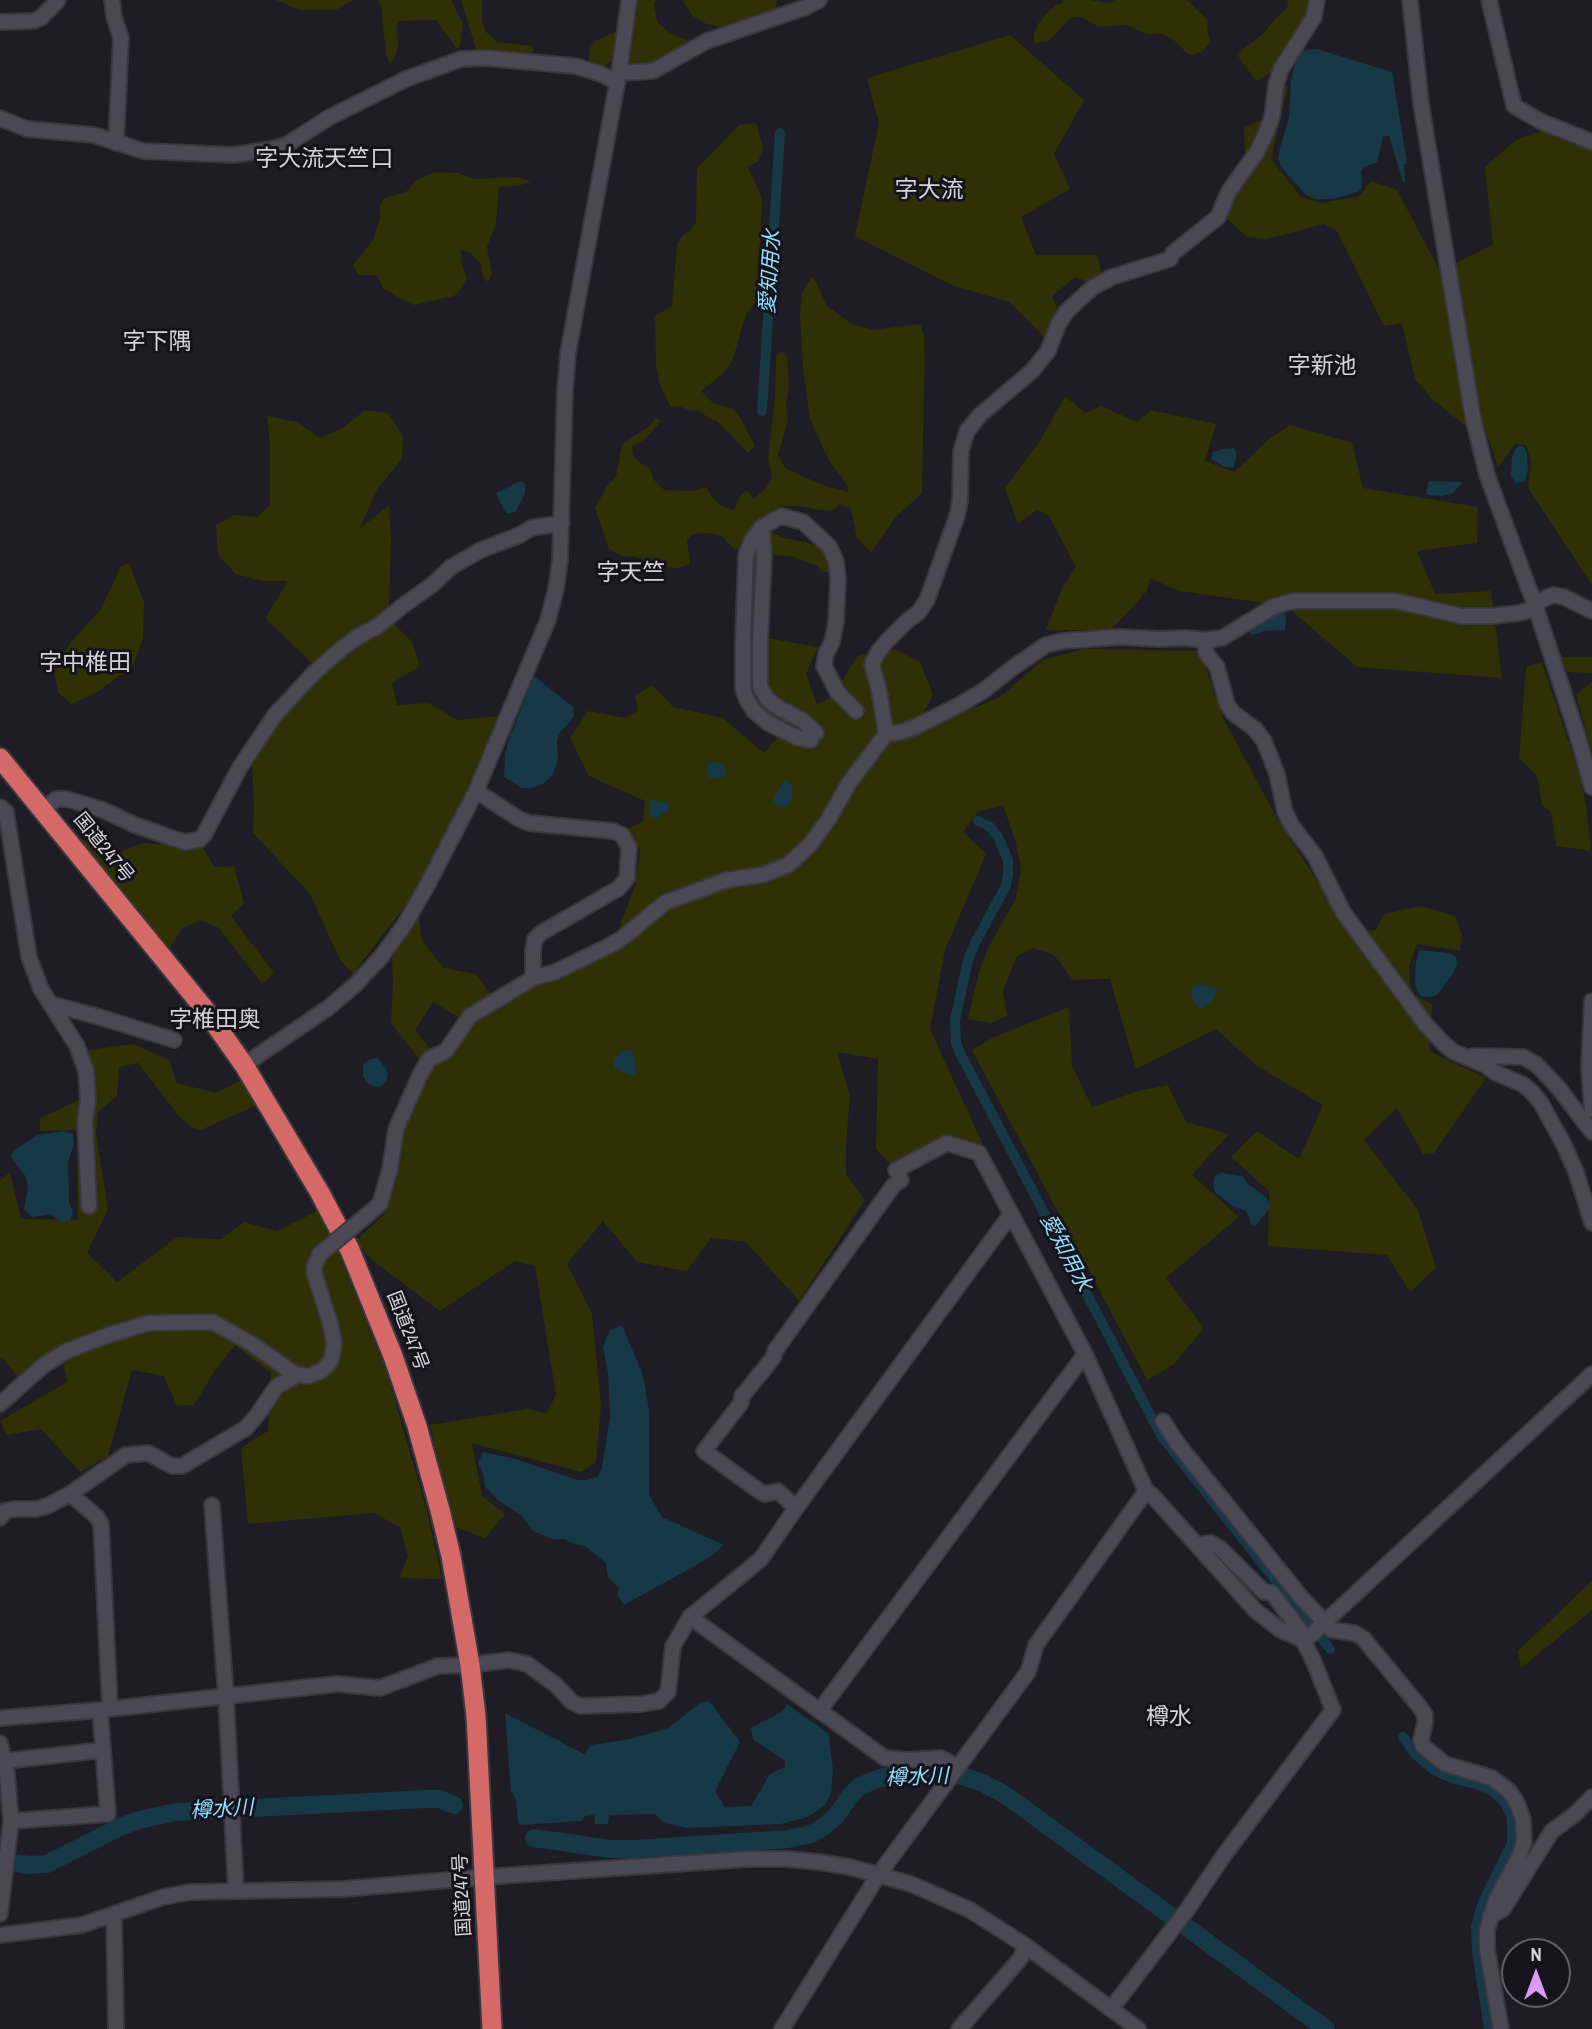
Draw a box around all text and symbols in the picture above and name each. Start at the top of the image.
district label: 字大流天竺口 [255,146,393,174]
district label: 字大流 [895,177,963,205]
water label: 愛知用水 [756,229,786,315]
district label: 字下隅 [123,329,191,357]
district label: 字新池 [1288,353,1356,381]
district label: 字天竺 [597,560,665,588]
district label: 字中椎田 [39,650,131,678]
street label: 国道247号 [68,809,138,887]
district label: 字椎田奥 [169,1007,261,1035]
water label: 愛知用水 [1034,1210,1096,1296]
street label: 国道247号 [381,1288,433,1374]
district label: 樽水 [1146,1704,1192,1732]
water label: 樽水川 [885,1764,949,1792]
water label: 樽水川 [190,1796,254,1824]
street label: 国道247号 [449,1853,477,1937]
north arrow [1501,1938,1571,2008]
text: N [1530,1941,1542,1967]

